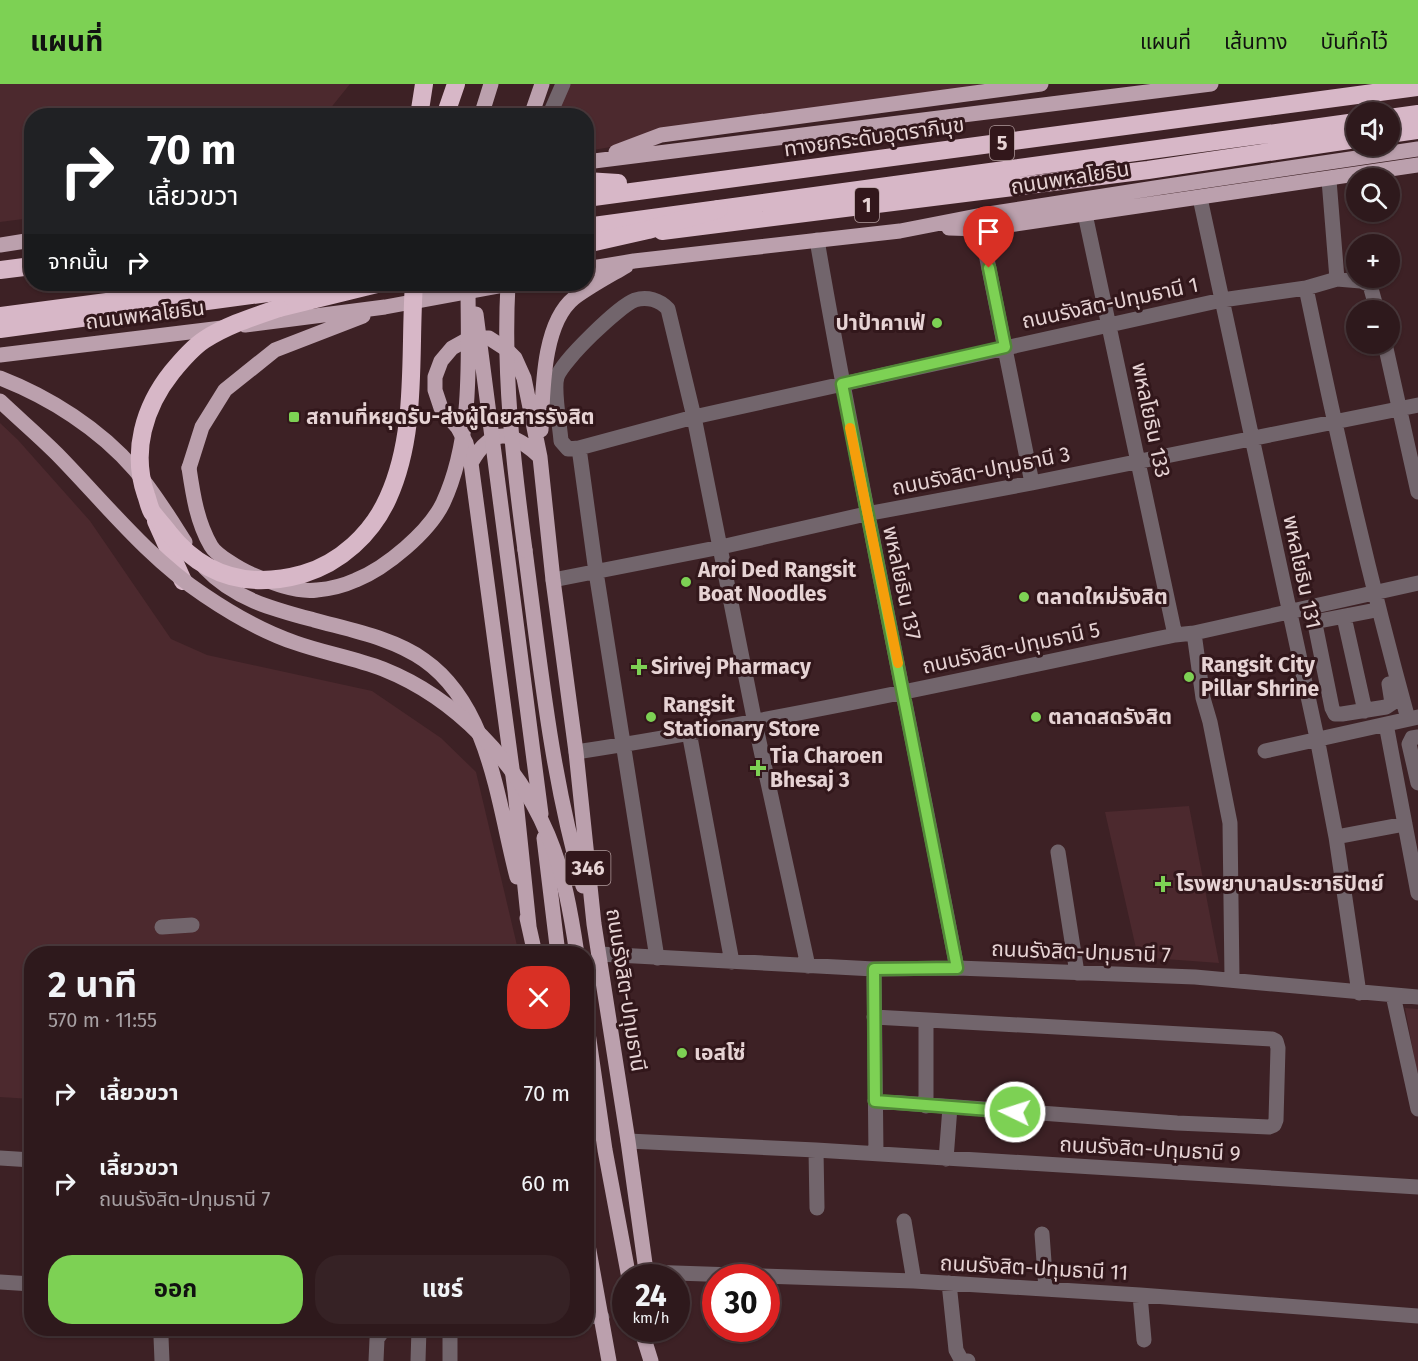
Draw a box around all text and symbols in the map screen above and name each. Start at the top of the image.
text: แผนที่ [30,25,103,58]
text: แผนที่ [1140,29,1191,55]
text: เส้นทาง [1224,29,1288,55]
text: บันทึกไว้ [1321,29,1388,55]
map controls [1346,102,1400,354]
button: sound [1346,102,1400,156]
street label: ทางยกระดับอุตราภิมุข [782,111,966,163]
text: 70 m [147,125,236,175]
road number: 5 [990,126,1014,160]
icon: right [48,132,126,210]
street label: ถนนพหลโยธิน [1009,156,1131,200]
button: search [1346,168,1400,222]
text: เลี้ยวขวา [147,180,238,212]
road number: 1 [855,188,879,222]
pin [963,206,1014,268]
icon: arrive [972,215,1005,248]
button: + [1346,234,1400,288]
icon: right [121,246,154,279]
text: จากนั้น [48,248,109,275]
street label: ถนนรังสิต-ปทุมธานี 1 [1019,272,1201,334]
street label: ถนนพหลโยธิน [84,295,206,335]
button: − [1346,300,1400,354]
place label: ปาป้าคาเฟ่ [835,310,925,336]
marker: ปาป้าคาเฟ่ [930,316,944,330]
street label: พหลโยธิน 133 [1126,360,1176,480]
place label: สถานที่หยุดรับ-ส่งผู้โดยสารรังสิต [306,402,595,430]
marker: สถานที่หยุดรับ-ส่งผู้โดยสารรังสิต [287,410,301,424]
street label: ถนนรังสิต-ปทุมธานี 3 [890,441,1072,501]
street label: พหลโยธิน 131 [1277,513,1327,631]
street label: พหลโยธิน 137 [877,524,927,642]
place label: Aroi Ded Rangsit Boat Noodles [697,557,857,607]
marker: Aroi Ded Rangsit Boat Noodles [679,575,693,589]
place label: ตลาดใหม่รังสิต [1036,584,1168,610]
marker: ตลาดใหม่รังสิต [1017,590,1031,604]
street label: ถนนรังสิต-ปทุมธานี 5 [920,616,1102,680]
place label: Rangsit City Pillar Shrine [1201,652,1319,702]
place label: Sirivej Pharmacy [651,654,811,680]
marker: Sirivej Pharmacy [632,660,646,674]
marker: Rangsit City Pillar Shrine [1182,670,1196,684]
place label: Rangsit Stationary Store [663,692,820,742]
place label: ตลาดสดรังสิต [1048,704,1172,730]
marker: Rangsit Stationary Store [644,710,658,724]
marker: ตลาดสดรังสิต [1029,710,1043,724]
place label: Tia Charoen Bhesaj 3 [770,743,883,793]
marker: Tia Charoen Bhesaj 3 [751,761,765,775]
road number: 346 [566,851,610,885]
place label: โรงพยาบาลประชาธิปัตย์ [1176,871,1384,897]
marker: โรงพยาบาลประชาธิปัตย์ [1154,875,1172,893]
street label: ถนนรังสิต-ปทุมธานี [600,906,652,1074]
street label: ถนนรังสิต-ปทุมธานี 7 [991,936,1171,968]
text: 2 นาที [48,963,137,1007]
button: close [507,966,570,1029]
text: 570 m · 11:55 [48,1008,157,1032]
place label: เอสโซ่ [694,1040,746,1066]
marker: เอสโซ่ [675,1046,689,1060]
icon: right [48,1077,81,1110]
text: เลี้ยวขวา [99,1079,179,1106]
text: 70 m [524,1080,570,1107]
position arrow [983,1080,1047,1144]
street label: ถนนรังสิต-ปทุมธานี 9 [1059,1131,1241,1167]
text: เลี้ยวขวา [99,1154,179,1181]
icon: right [48,1167,81,1200]
text: 60 m [521,1170,570,1197]
text: ถนนรังสิต-ปทุมธานี 7 [99,1187,270,1211]
street label: ถนนรังสิต-ปทุมธานี 11 [939,1250,1129,1286]
button: ออก [48,1255,303,1324]
button: แชร์ [315,1255,570,1324]
speed limit sign: 30 [702,1264,780,1342]
text: 24 [635,1278,667,1314]
text: km/h [632,1309,670,1327]

